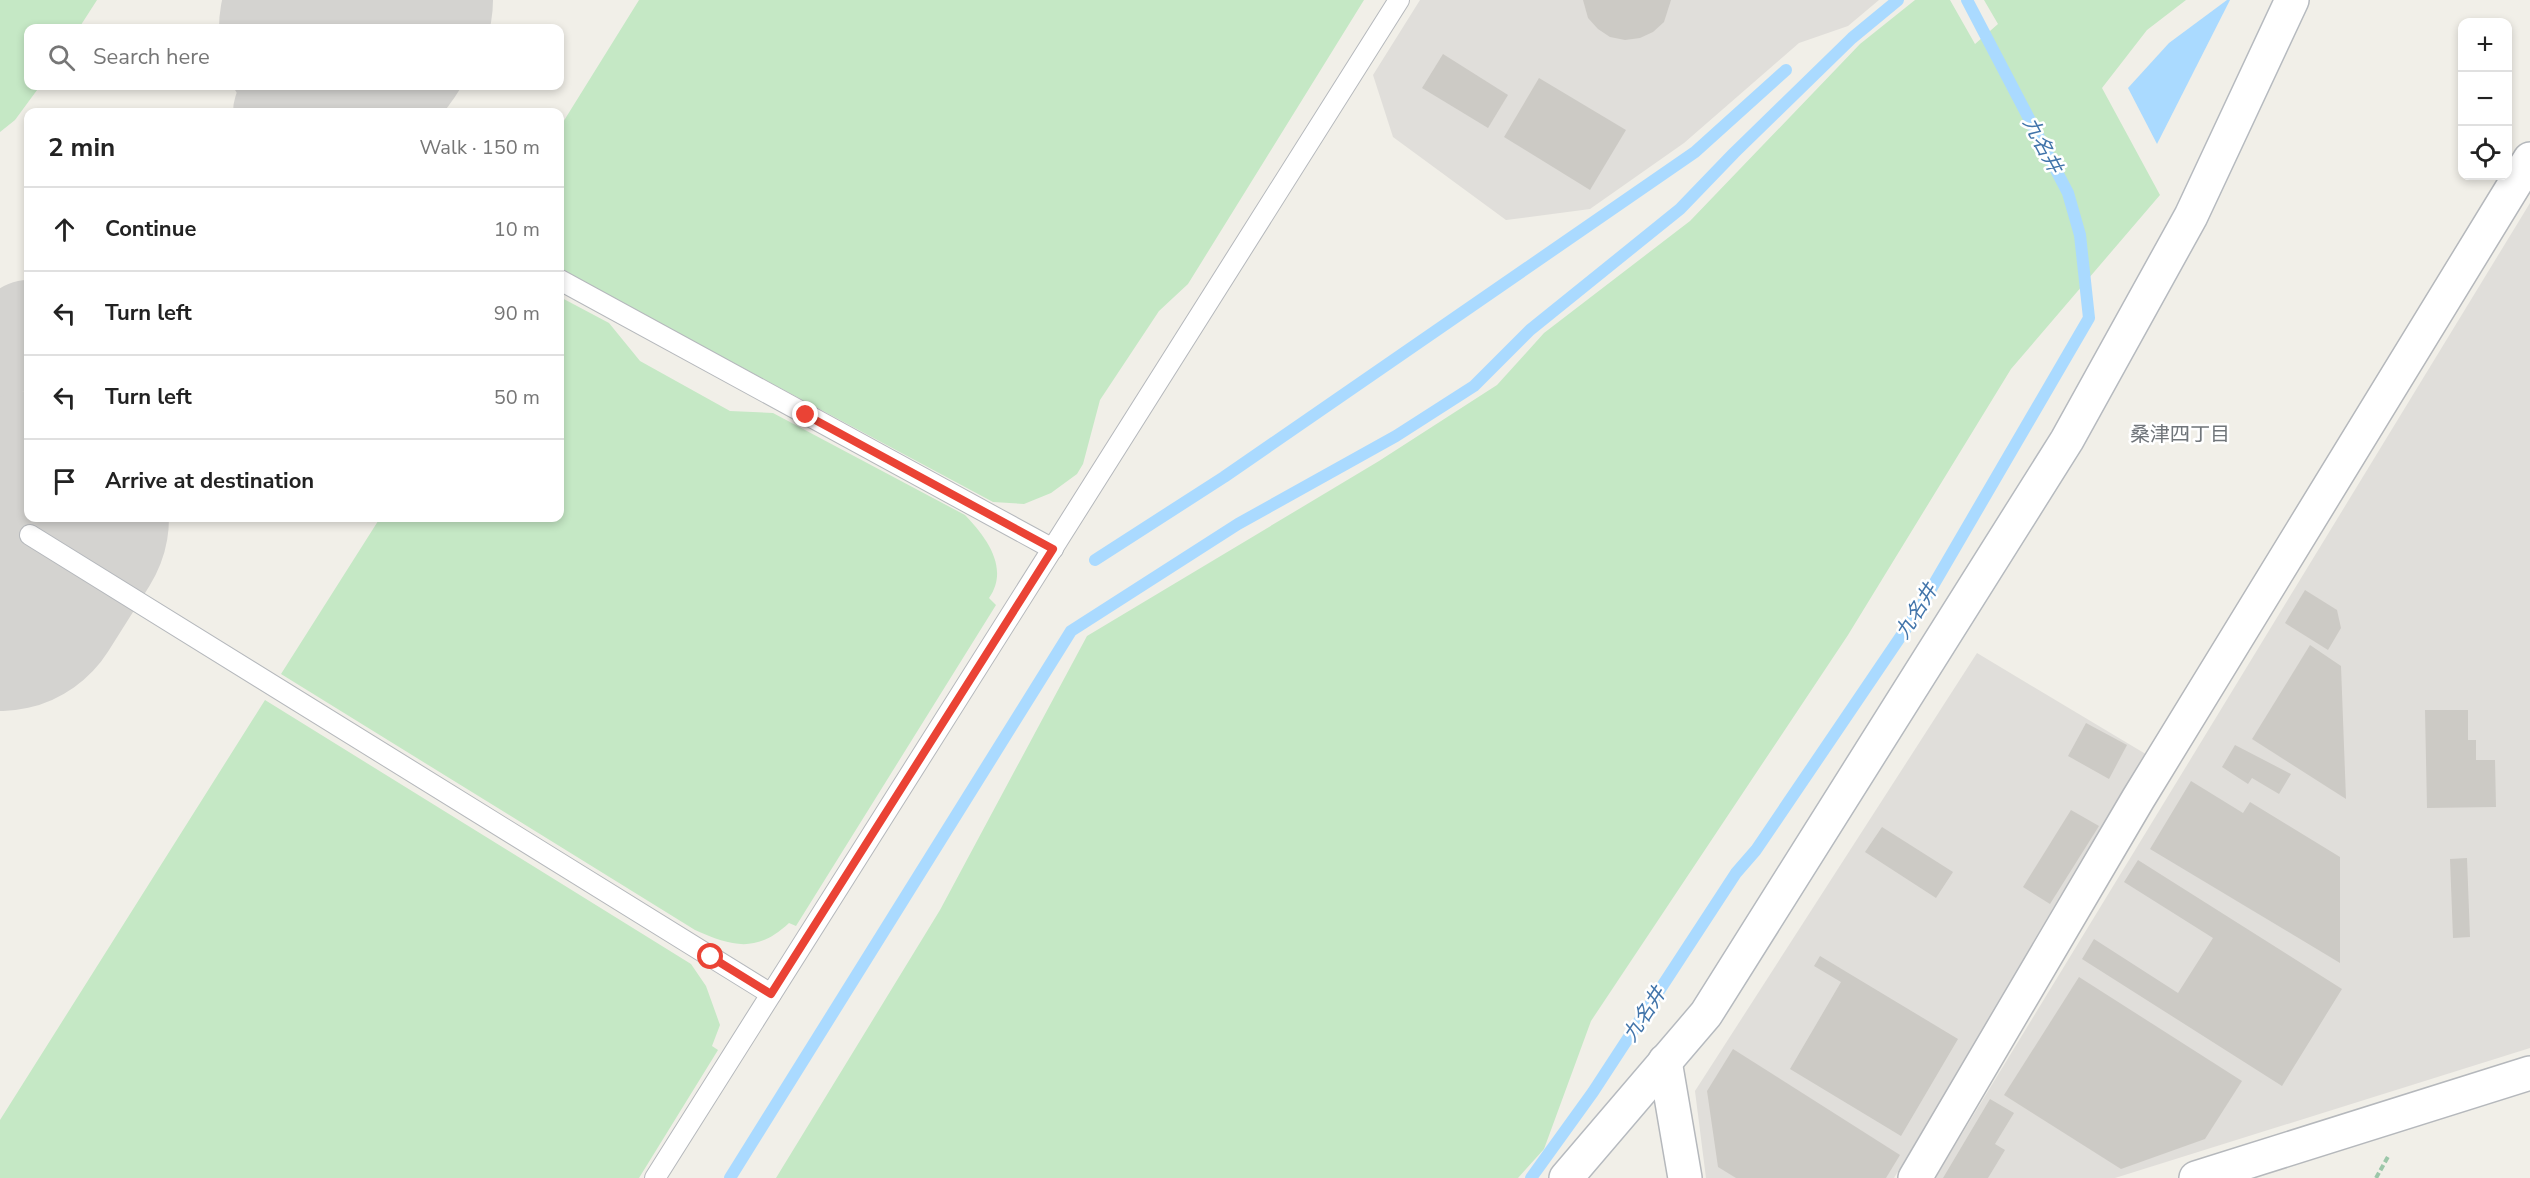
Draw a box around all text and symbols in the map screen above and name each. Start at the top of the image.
map controls [2458,18,2512,180]
button: + [2458,18,2512,72]
search box [24,24,564,90]
icon: search [45,41,78,74]
text: Search here [93,42,210,72]
button: − [2458,72,2512,126]
water label: 九名井 [2017,112,2070,180]
button: locate [2458,126,2512,180]
text: 2 min [48,130,115,165]
text: Walk · 150 m [420,134,540,161]
icon: ahead [48,213,81,246]
text: Continue [105,214,196,244]
text: 10 m [494,216,540,243]
icon: left [48,297,81,330]
text: Turn left [105,298,192,328]
text: 90 m [494,300,540,327]
icon: left [48,381,81,414]
text: Turn left [105,382,192,412]
text: 50 m [494,384,540,411]
route end [792,401,818,427]
district label: 桑津四丁目 [2130,421,2230,448]
icon: arrive [48,465,81,498]
text: Arrive at destination [105,466,314,496]
water label: 九名井 [1889,577,1945,644]
route start [697,943,723,969]
water label: 九名井 [1617,980,1673,1047]

